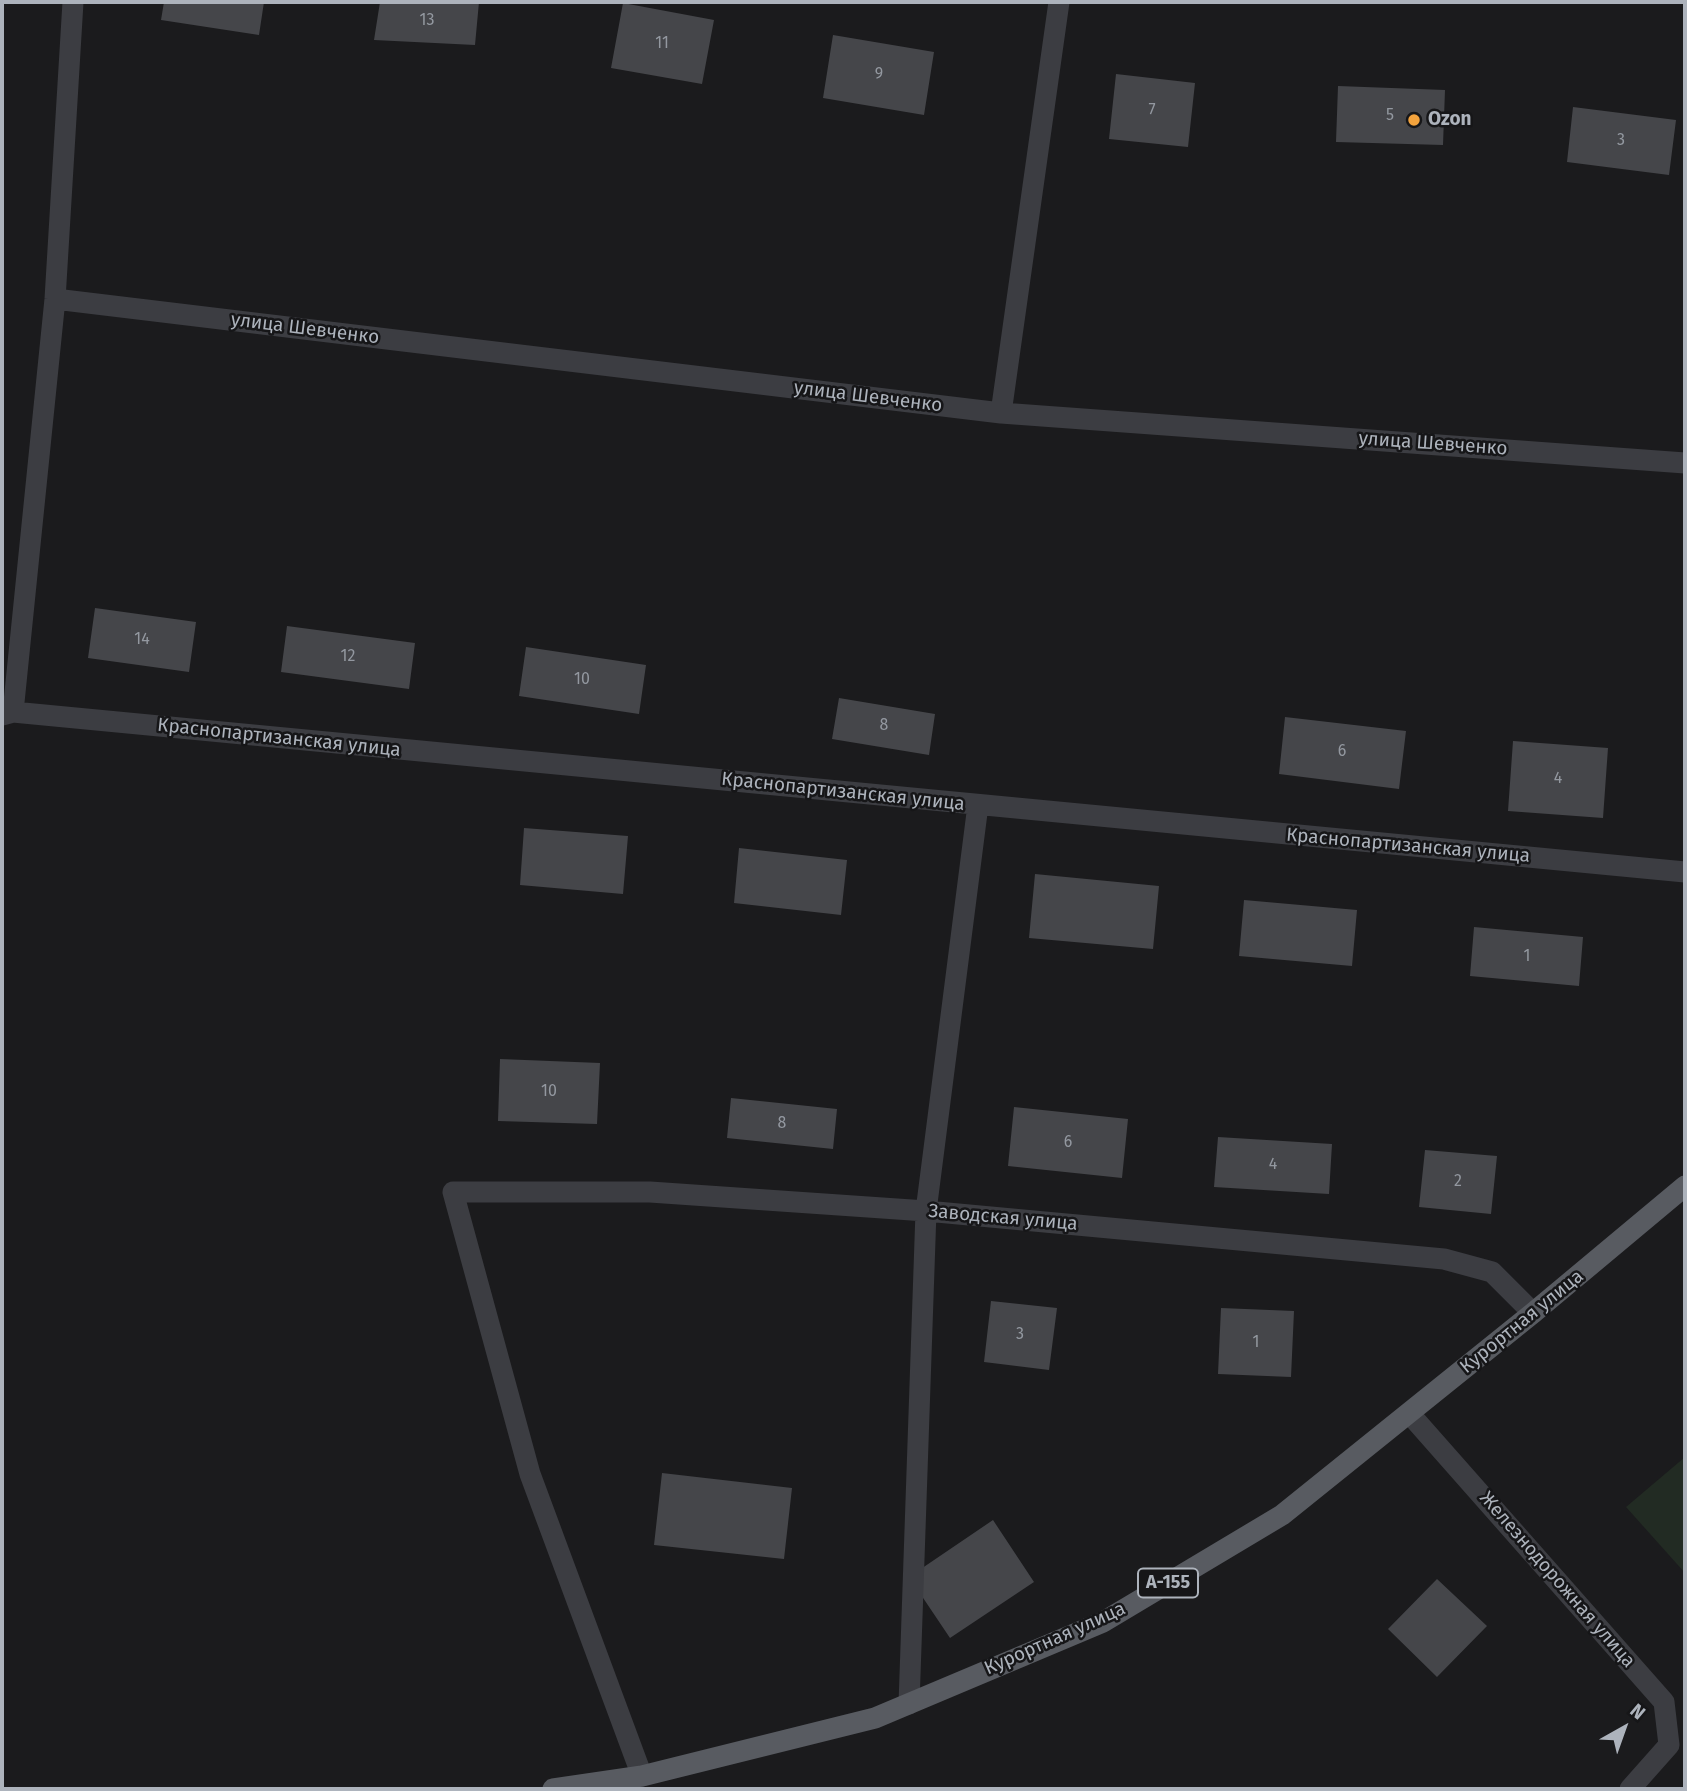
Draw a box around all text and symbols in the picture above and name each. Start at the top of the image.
house number: 13 [420,11,434,31]
house number: 11 [655,34,669,54]
house number: 9 [875,65,883,85]
house number: 7 [1148,101,1156,121]
house number: 5 [1386,106,1394,126]
place label: Ozon [1428,109,1472,131]
marker: Ozon [1406,112,1422,128]
house number: 3 [1617,131,1625,151]
street label: улица Шевченко [230,309,380,349]
street label: улица Шевченко [793,377,943,417]
street label: улица Шевченко [1358,427,1508,461]
house number: 14 [134,630,150,650]
house number: 12 [341,647,355,667]
house number: 10 [574,670,590,690]
street label: Краснопартизанская улица [156,714,402,762]
house number: 8 [880,716,888,736]
house number: 6 [1338,742,1346,762]
street label: Краснопартизанская улица [720,768,966,816]
house number: 4 [1554,769,1562,789]
street label: Краснопартизанская улица [1285,824,1531,868]
house number: 1 [1524,947,1530,967]
house number: 10 [541,1082,557,1102]
house number: 8 [778,1114,786,1134]
house number: 6 [1064,1133,1072,1153]
house number: 4 [1269,1155,1277,1175]
house number: 2 [1454,1172,1462,1192]
street label: Заводская улица [927,1200,1079,1236]
street label: Курортная улица [1456,1265,1588,1379]
house number: 3 [1016,1325,1024,1345]
house number: 1 [1253,1333,1259,1353]
street label: Железнодорожная улица [1474,1487,1640,1673]
road number: А-155 [1138,1568,1198,1598]
street label: Курортная улица [981,1598,1129,1680]
north arrow [1589,1693,1659,1763]
text: N [1626,1699,1650,1724]

